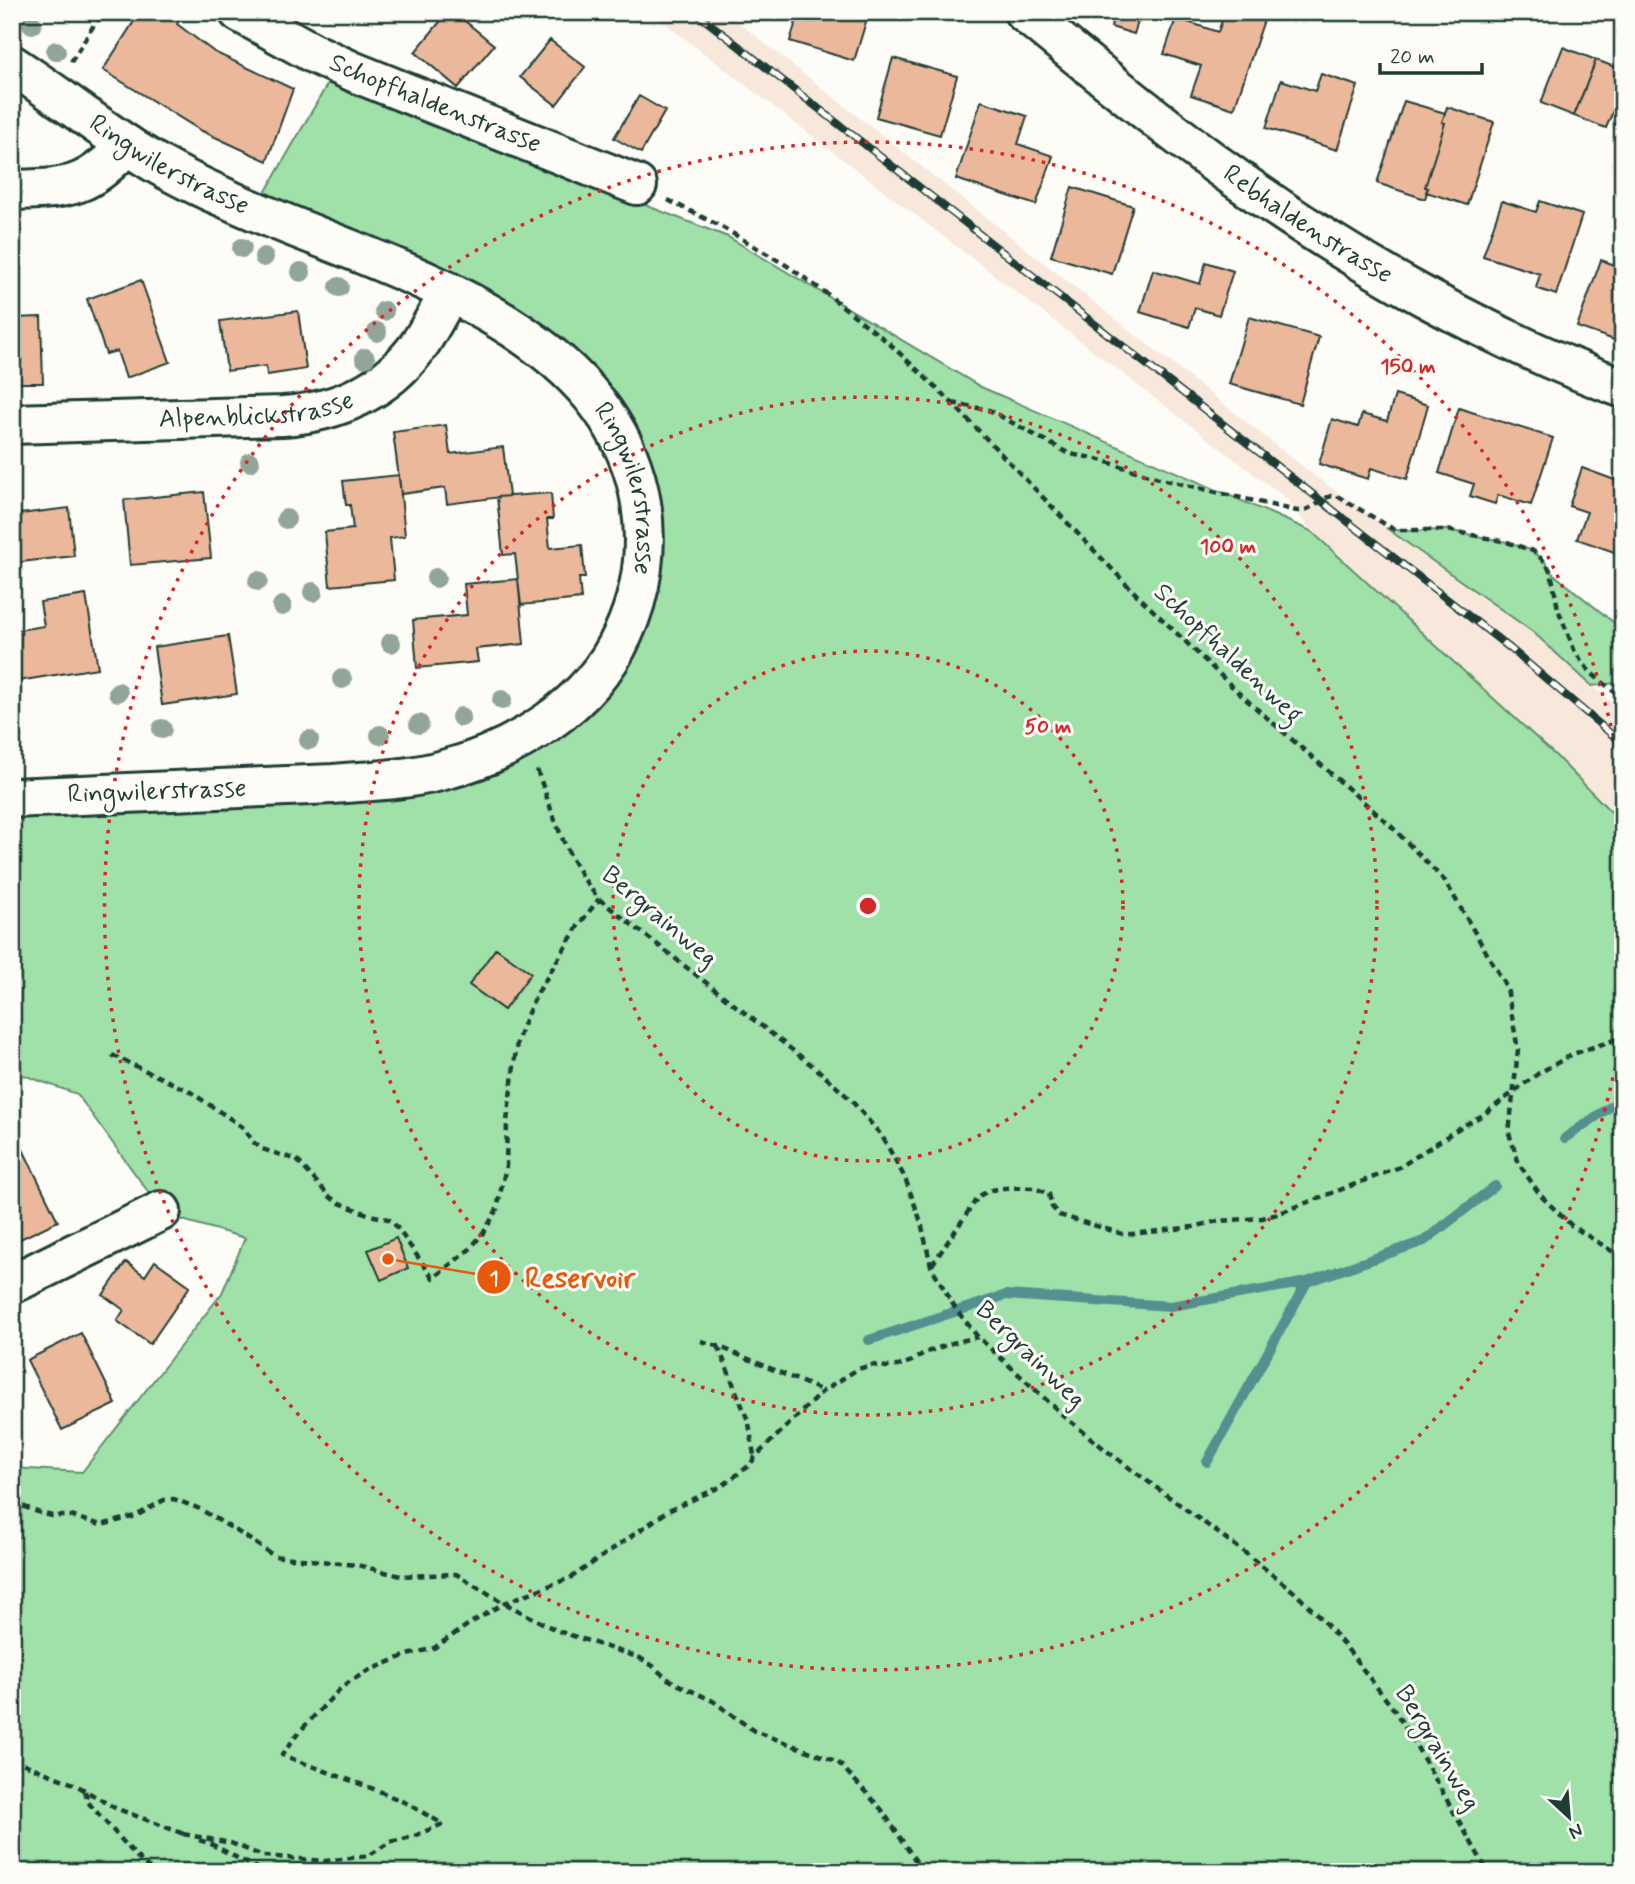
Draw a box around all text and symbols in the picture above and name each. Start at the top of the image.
scale bar [1380,32,1481,76]
text: 20 m [1390,43,1435,71]
street label: Schopfhaldenstrasse [324,46,546,162]
street label: Ringwilerstrasse [82,107,254,224]
street label: Rebhaldenstrasse [1216,157,1399,292]
text: 150 m [1380,353,1436,381]
street label: Alpenblickstrasse [158,384,359,437]
street label: Ringwilerstrasse [585,395,661,577]
text: 100 m [1200,533,1256,561]
street label: Schopfhaldenweg [1144,576,1310,734]
text: 50 m [1025,713,1072,741]
street label: Ringwilerstrasse [67,772,247,814]
street label: Bergrainweg [593,859,724,977]
centre of rings [856,894,880,918]
callout: Reservoir [476,1253,649,1302]
text: Reservoir [525,1261,636,1298]
text: 1 [489,1265,499,1293]
street label: Bergrainweg [966,1294,1093,1418]
street label: Bergrainweg [1384,1679,1488,1818]
north arrow [1534,1783,1604,1853]
text: N [1565,1817,1587,1845]

